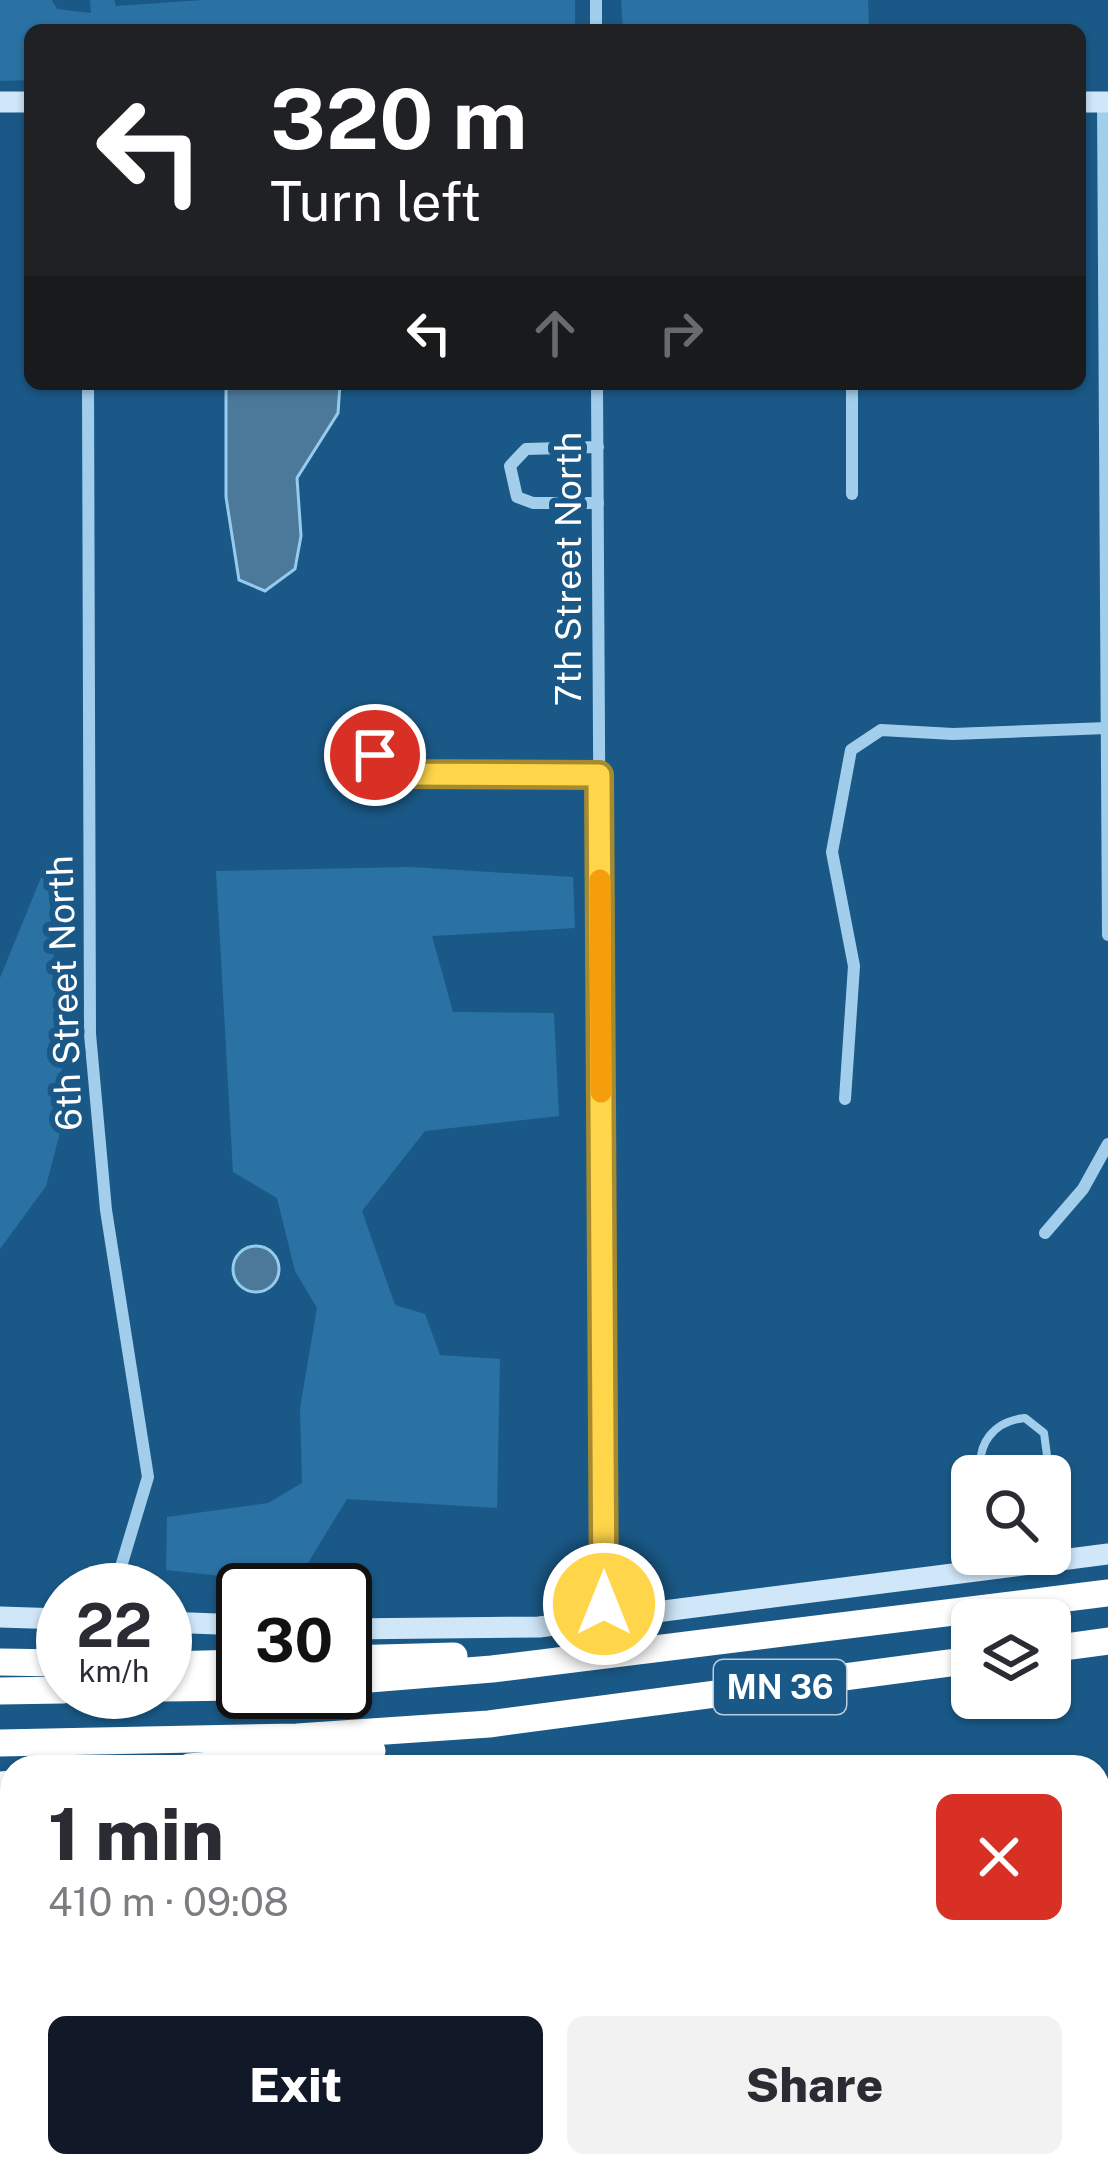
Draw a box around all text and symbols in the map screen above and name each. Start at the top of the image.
text: 320 m [270,69,528,168]
icon: left [72,72,228,228]
text: Turn left [270,170,481,233]
icon: left [396,300,462,366]
icon: ahead [522,300,588,366]
icon: right [648,300,714,366]
street label: 7th Street North [547,432,589,706]
pin [324,704,426,806]
icon: arrive [342,722,408,788]
street label: 6th Street North [38,855,90,1131]
map controls [951,1455,1071,1719]
button: search [951,1455,1071,1575]
position arrow [541,1541,667,1667]
speed limit sign: 30 [216,1563,372,1719]
text: 22 [76,1590,152,1661]
button: layers [951,1599,1071,1719]
text: km/h [79,1653,149,1689]
road number: MN 36 [714,1660,846,1714]
text: 1 min [48,1792,224,1876]
button: close [936,1794,1062,1920]
text: 410 m · 09:08 [48,1879,289,1925]
button: Exit [48,2016,543,2154]
button: Share [567,2016,1062,2154]

